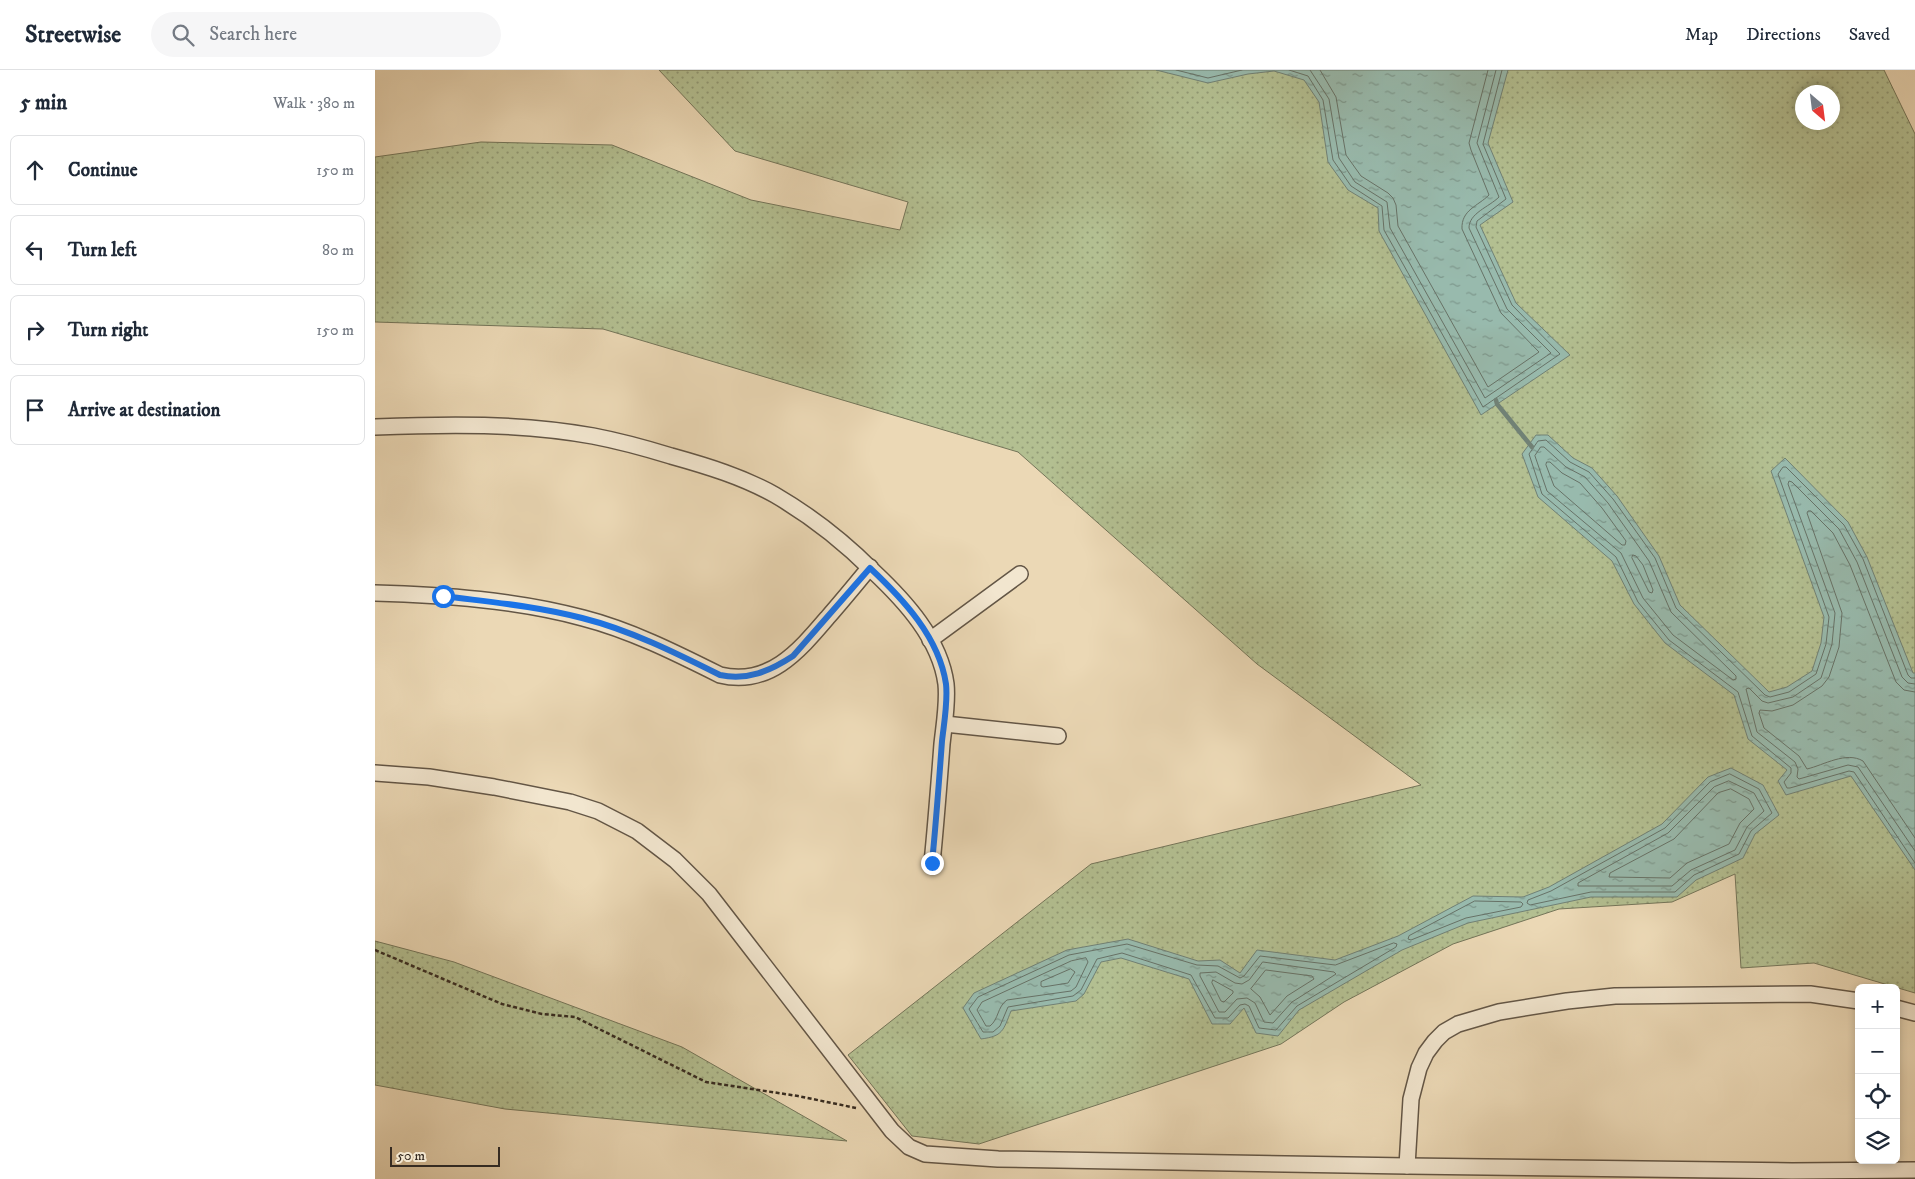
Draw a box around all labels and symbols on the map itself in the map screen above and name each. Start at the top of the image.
north arrow [1795,85,1840,130]
route start [432,585,455,608]
route end [921,852,944,875]
scale bar [390,1144,500,1167]

